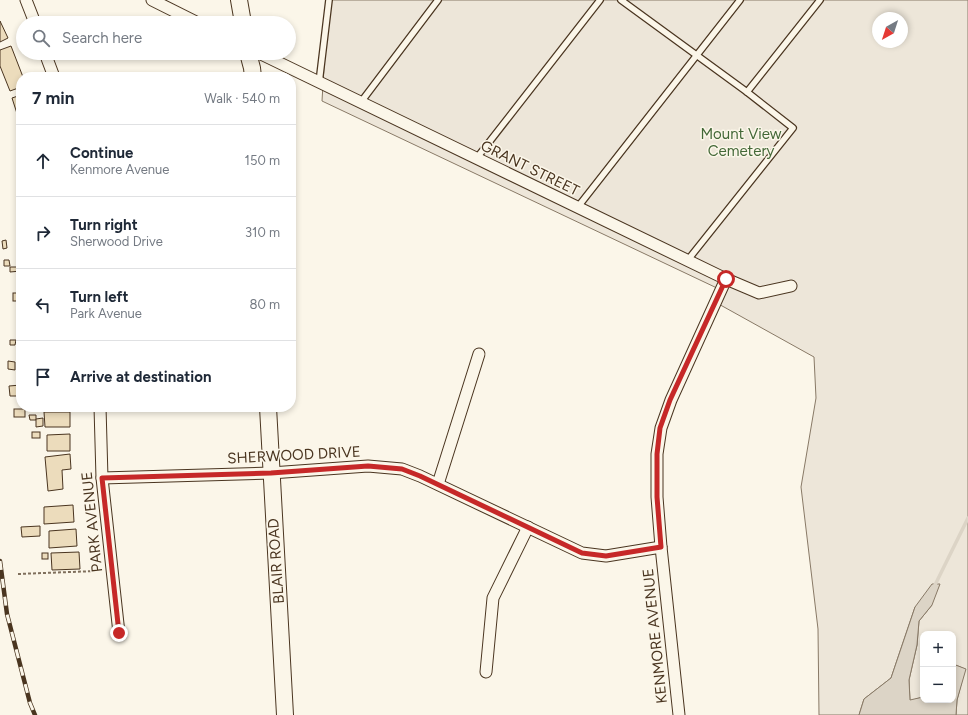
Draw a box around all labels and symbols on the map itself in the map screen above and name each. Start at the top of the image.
north arrow [872,12,908,48]
park label: Mount View Cemetery [700,125,782,160]
street label: GRANT STREET [478,136,583,200]
route start [717,270,735,288]
street label: SHERWOOD DRIVE [227,443,361,467]
street label: PARK AVENUE [78,471,106,573]
street label: BLAIR ROAD [264,518,288,604]
street label: KENMORE AVENUE [639,568,671,704]
route end [110,624,128,642]

